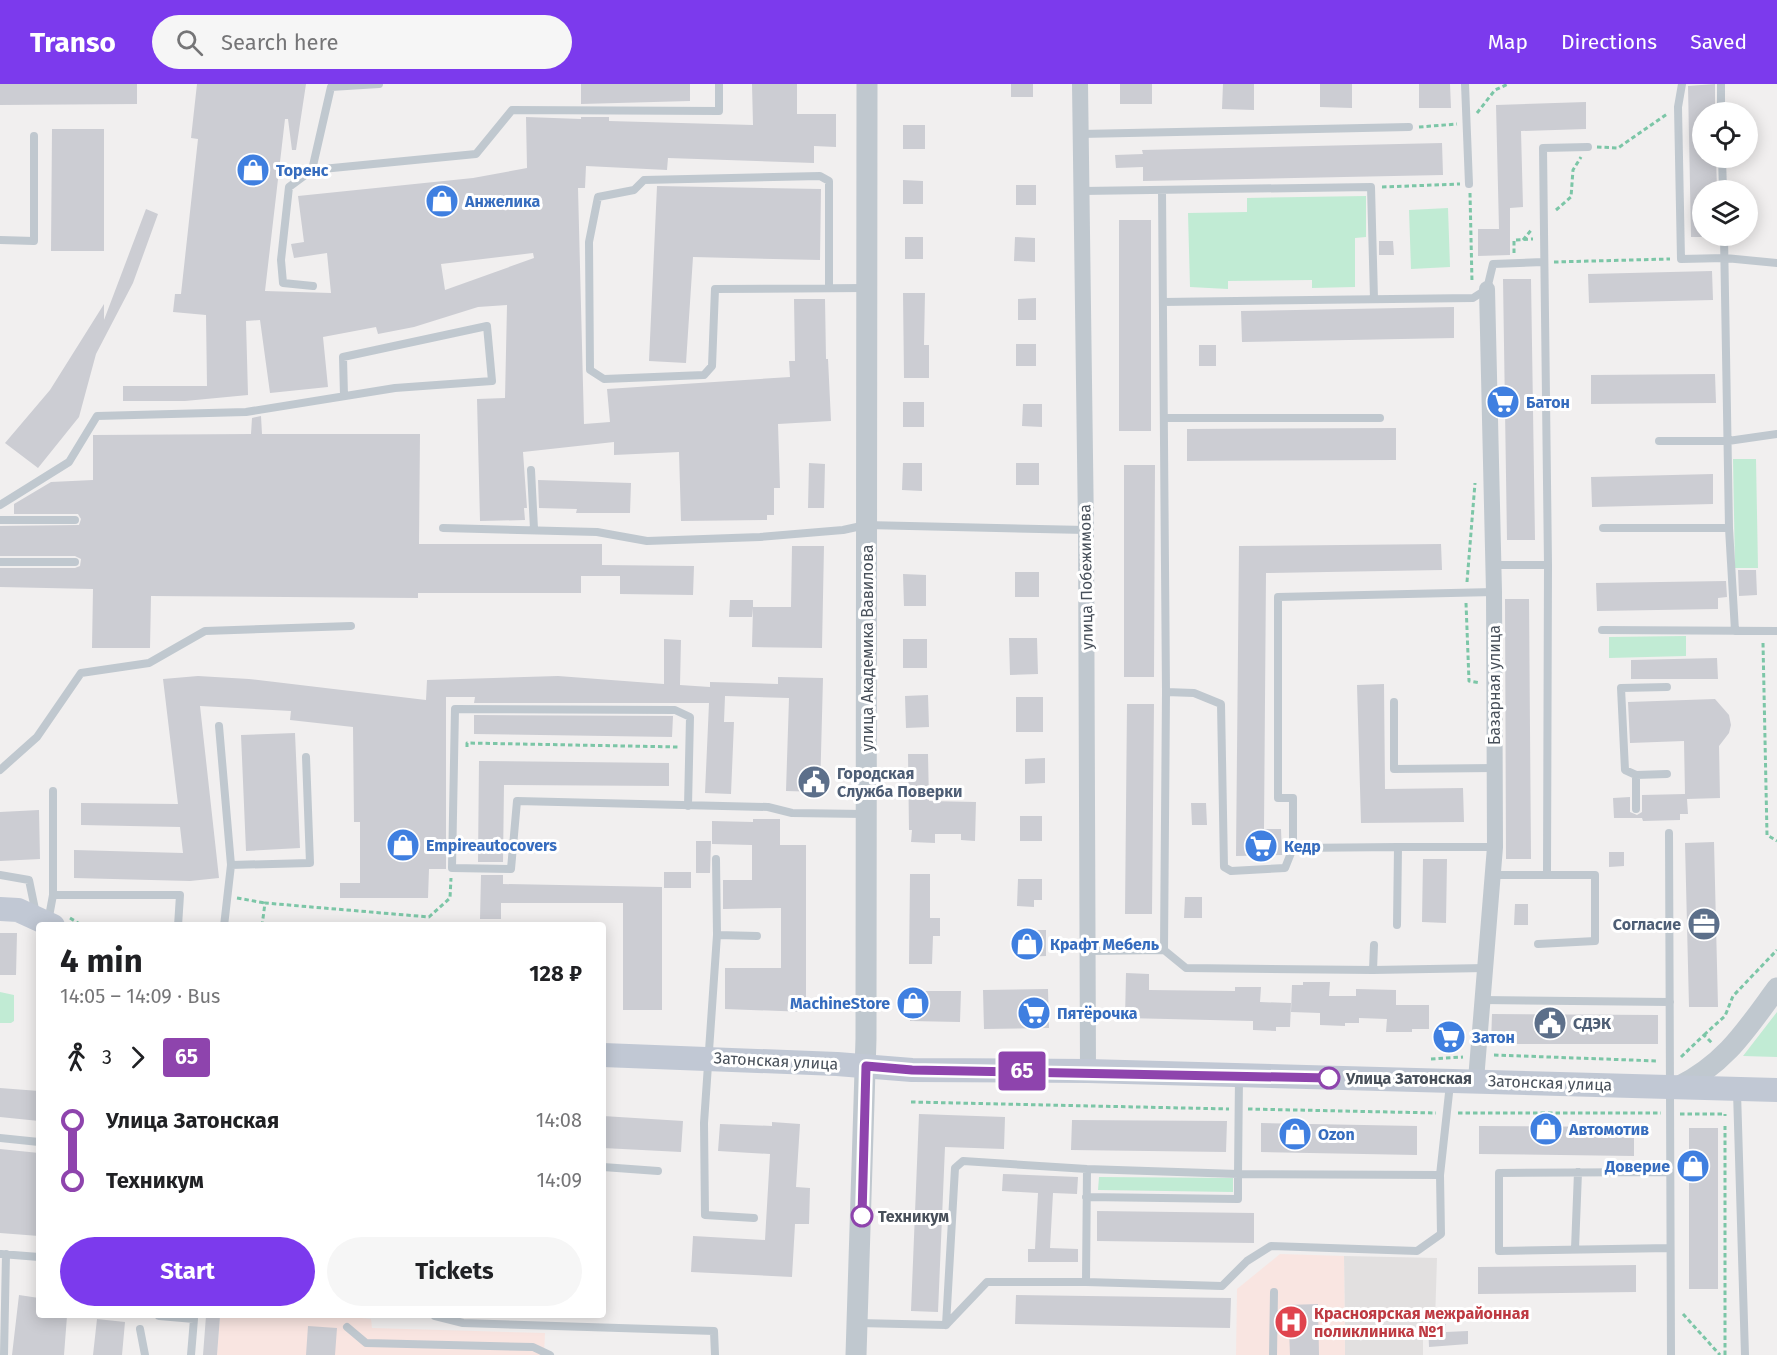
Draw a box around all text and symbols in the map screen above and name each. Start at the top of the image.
search box [152,15,572,69]
text: Transo [30,26,116,59]
icon: search [173,26,206,59]
text: Search here [221,29,338,56]
text: Map [1488,29,1528,55]
text: Directions [1561,29,1657,55]
text: Saved [1690,29,1747,55]
map controls [1692,102,1758,246]
button: locate [1692,102,1758,168]
shop icon: Торенс [235,152,271,188]
place label: Торенс [276,161,329,180]
button: layers [1692,180,1758,246]
shop icon: Анжелика [424,183,460,219]
place label: Анжелика [464,192,541,211]
supermarket icon: Батон [1485,384,1521,420]
place label: Батон [1526,393,1570,412]
street label: улица Побежимова [1075,504,1097,650]
street label: улица Академика Вавилова [858,545,877,751]
street label: Базарная улица [1485,625,1504,745]
public building icon: Городская Служба Поверки [796,764,832,800]
place label: Городская Служба Поверки [837,764,963,801]
shop icon: Empireautocovers [385,827,421,863]
supermarket icon: Кедр [1243,828,1279,864]
place label: Empireautocovers [426,836,557,855]
place label: Кедр [1284,837,1321,856]
office icon: Согласие [1686,906,1722,942]
place label: Согласие [1613,915,1681,934]
shop icon: Крафт Мебель [1009,926,1045,962]
place label: Крафт Мебель [1050,935,1160,954]
text: 4 min [60,941,143,981]
text: 128 ₽ [529,960,582,987]
text: 14:05 – 14:09 · Bus [60,984,220,1008]
shop icon: MachineStore [895,985,931,1021]
place label: MachineStore [790,994,890,1013]
supermarket icon: Пятёрочка [1016,995,1052,1031]
place label: Пятёрочка [1057,1004,1138,1023]
public building icon: СДЭК [1532,1005,1568,1041]
place label: СДЭК [1573,1014,1612,1033]
supermarket icon: Затон [1431,1019,1467,1055]
place label: Затон [1471,1028,1515,1047]
icon: walk [60,1041,93,1074]
icon: forward [121,1041,154,1074]
text: 65 [175,1044,198,1070]
text: 3 [102,1045,112,1069]
street label: Затонская улица [713,1048,839,1074]
line badge: 65 [995,1052,1049,1090]
text: 65 [1011,1058,1034,1084]
marker: Улица Затонская [1318,1067,1340,1089]
place label: Улица Затонская [1345,1069,1472,1088]
street label: Затонская улица [1487,1071,1613,1095]
text: Улица Затонская [106,1107,279,1134]
text: 14:08 [536,1108,582,1132]
shop icon: Автомотив [1528,1111,1564,1147]
shop icon: Ozon [1277,1116,1313,1152]
place label: Автомотив [1568,1120,1649,1139]
place label: Ozon [1318,1125,1355,1144]
shop icon: Доверие [1675,1148,1711,1184]
place label: Доверие [1604,1157,1670,1176]
text: Техникум [106,1167,204,1194]
text: 14:09 [536,1168,582,1192]
marker: Техникум [851,1205,873,1227]
place label: Техникум [878,1207,949,1226]
button: Start [60,1237,315,1306]
button: Tickets [327,1237,582,1306]
hospital icon: Красноярская межрайонная поликлиника №1 [1273,1304,1309,1340]
place label: Красноярская межрайонная поликлиника №1 [1314,1304,1529,1341]

